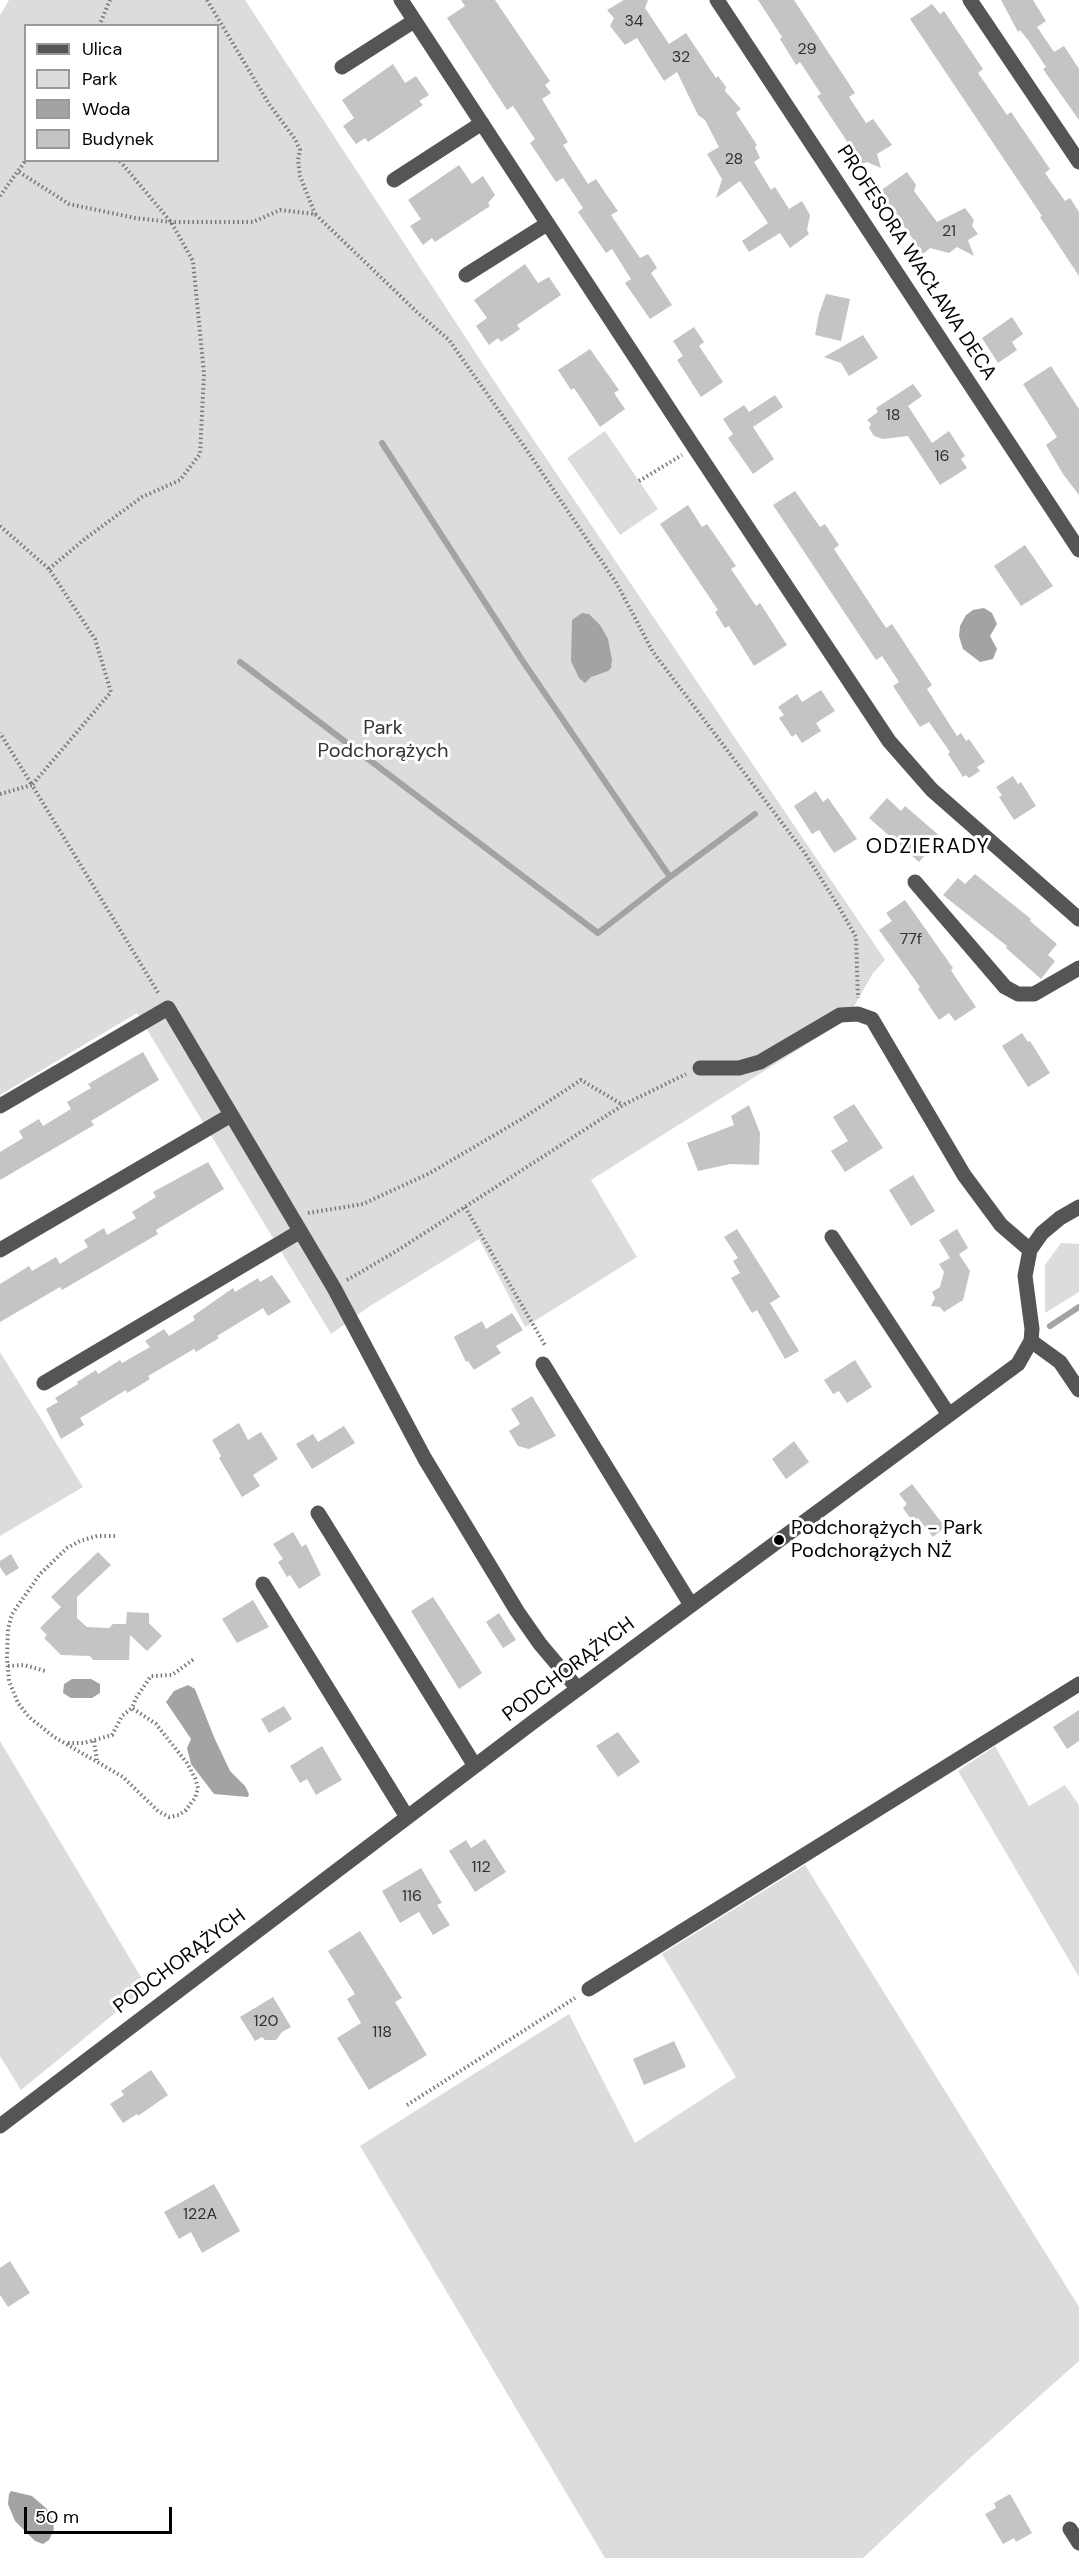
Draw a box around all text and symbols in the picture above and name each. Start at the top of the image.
house number: 34 [624,12,644,32]
legend [24,24,219,162]
text: Ulica [82,37,122,61]
house number: 29 [797,40,817,60]
house number: 32 [672,48,690,68]
text: Park [82,67,118,91]
text: Woda [82,97,130,121]
text: Budynek [82,127,154,151]
street label: PROFESORA WACŁAWA DECA [831,141,1001,385]
house number: 28 [725,150,743,170]
house number: 21 [942,222,956,242]
house number: 18 [886,406,900,426]
house number: 16 [934,447,950,467]
park label: Park Podchorążych [318,717,448,764]
district label: ODZIERADY [866,834,990,860]
house number: 77f [900,930,922,950]
place label: Podchorążych - Park Podchorążych NŻ [791,1517,983,1564]
marker: Podchorążych - Park Podchorążych NŻ [772,1533,786,1547]
street label: PODCHORĄŻYCH [498,1613,640,1727]
house number: 112 [471,1858,491,1878]
house number: 116 [402,1887,422,1907]
street label: PODCHORĄŻYCH [109,1905,251,2019]
house number: 120 [254,2012,278,2032]
house number: 118 [372,2023,392,2043]
house number: 122A [183,2205,217,2225]
scale bar [27,2495,176,2533]
text: 50 m [35,2505,79,2529]

